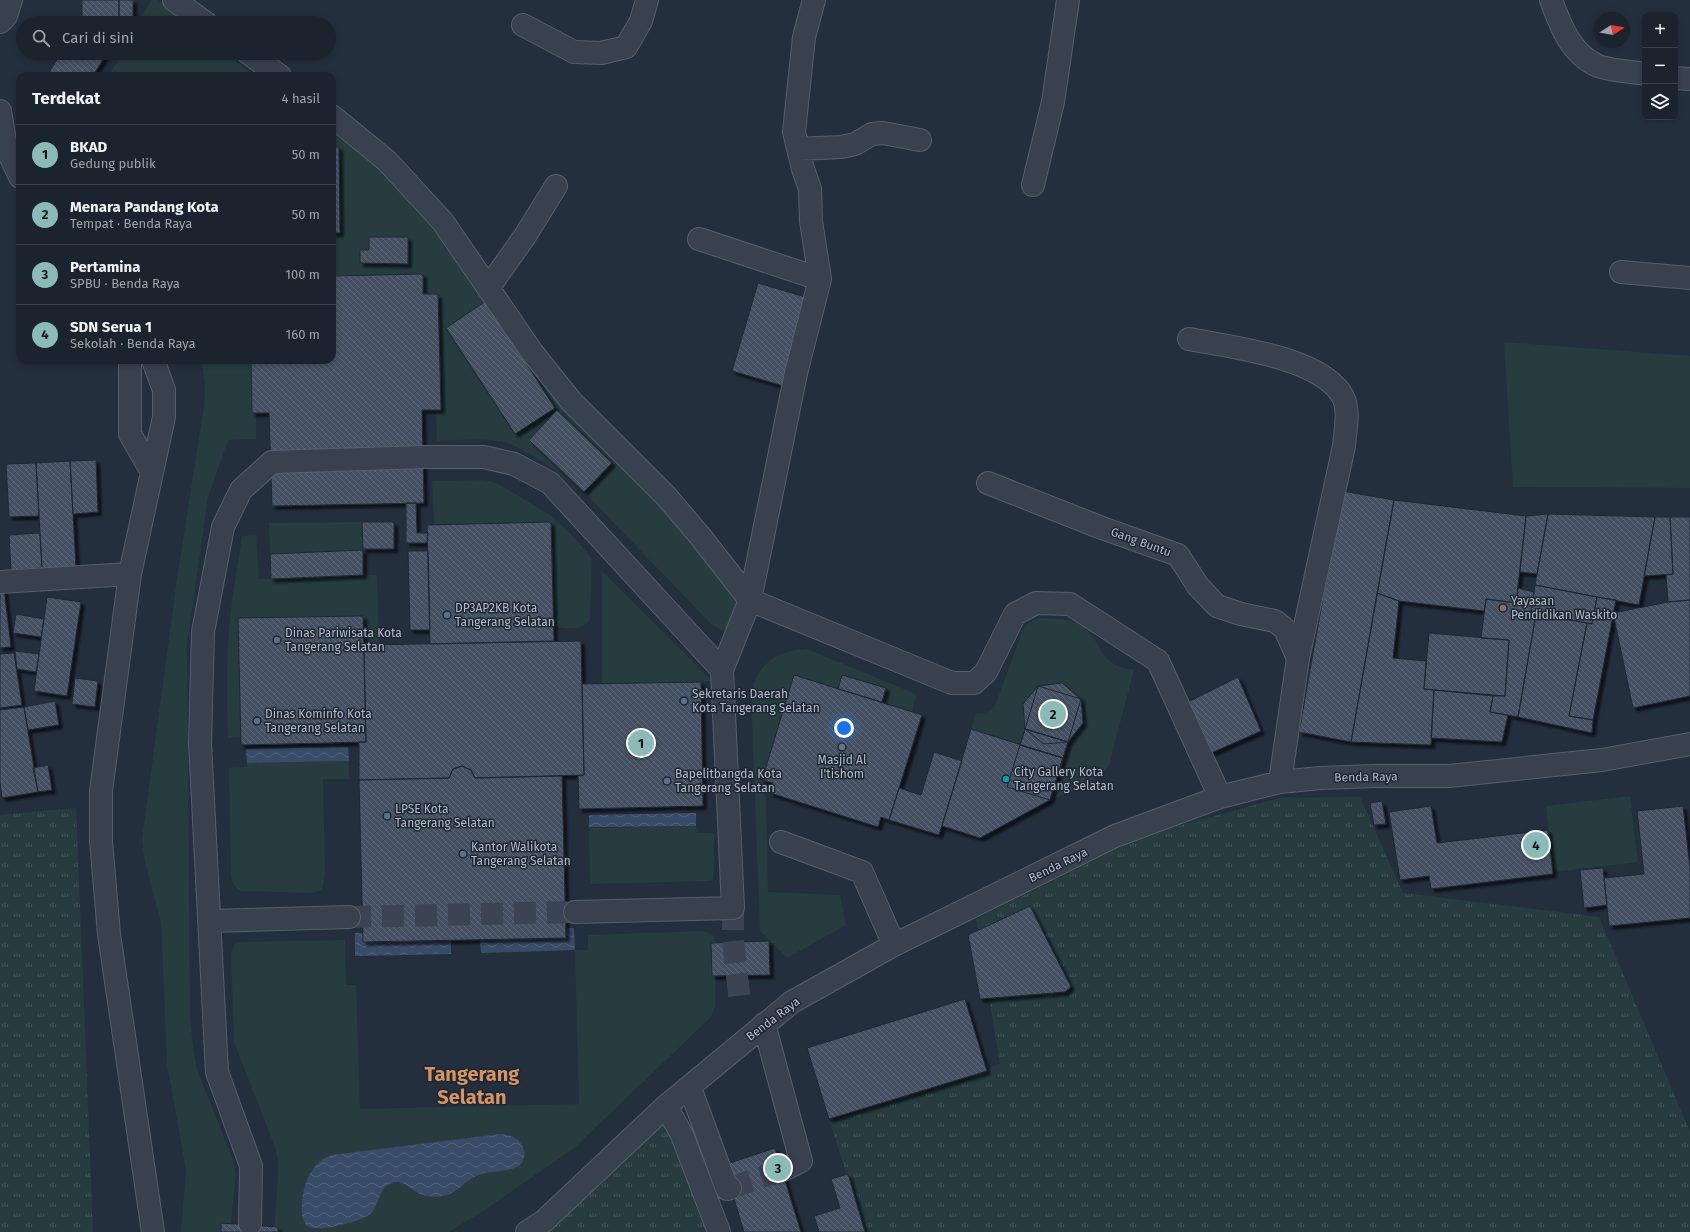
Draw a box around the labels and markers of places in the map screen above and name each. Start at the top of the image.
place label: Yayasan Pendidikan Waskito [1511,594,1617,622]
place label: DP3AP2KB Kota Tangerang Selatan [455,601,555,629]
marker: Yayasan Pendidikan Waskito [1498,603,1508,613]
marker: DP3AP2KB Kota Tangerang Selatan [442,610,452,620]
place label: Dinas Pariwisata Kota Tangerang Selatan [285,626,402,654]
marker: Dinas Pariwisata Kota Tangerang Selatan [272,635,282,645]
place label: Sekretaris Daerah Kota Tangerang Selatan [692,687,820,715]
marker: Sekretaris Daerah Kota Tangerang Selatan [679,696,689,706]
pin: 2 [1040,699,1066,729]
place label: Dinas Kominfo Kota Tangerang Selatan [265,707,372,735]
marker: Dinas Kominfo Kota Tangerang Selatan [252,716,262,726]
pin: 1 [628,728,654,758]
marker: Masjid Al I'tishom [837,742,847,752]
place label: Masjid Al I'tishom [818,753,867,781]
place label: City Gallery Kota Tangerang Selatan [1014,765,1114,793]
place label: Bapelitbangda Kota Tangerang Selatan [675,767,782,795]
marker: City Gallery Kota Tangerang Selatan [1001,774,1011,784]
marker: Bapelitbangda Kota Tangerang Selatan [662,776,672,786]
place label: LPSE Kota Tangerang Selatan [395,802,495,830]
marker: LPSE Kota Tangerang Selatan [382,811,392,821]
pin: 4 [1523,830,1549,860]
place label: Kantor Walikota Tangerang Selatan [471,840,571,868]
marker: Kantor Walikota Tangerang Selatan [458,849,468,859]
pin: 3 [765,1153,791,1183]

